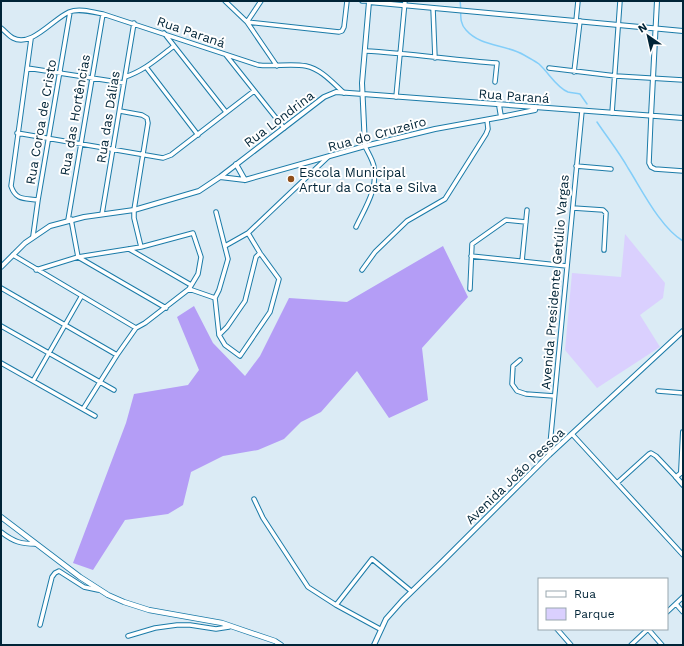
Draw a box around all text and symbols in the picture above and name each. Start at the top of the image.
street label: Rua Paraná [155,13,228,51]
north arrow [628,16,668,56]
text: N [636,20,650,36]
street label: Rua das Hortências [57,53,93,177]
street label: Rua Coroa de Cristo [23,58,59,186]
street label: Rua das Dálias [93,70,123,164]
street label: Rua Paraná [478,86,551,106]
street label: Rua Londrina [241,87,317,150]
street label: Rua do Cruzeiro [326,114,428,154]
place label: Escola Municipal Artur da Costa e Silva [299,165,438,195]
marker: Escola Municipal Artur da Costa e Silva [286,174,296,184]
street label: Avenida Presidente Getúlio Vargas [538,174,572,390]
street label: Avenida João Pessoa [462,424,568,527]
legend [538,578,668,630]
text: Rua [574,587,596,601]
text: Parque [574,607,615,621]

